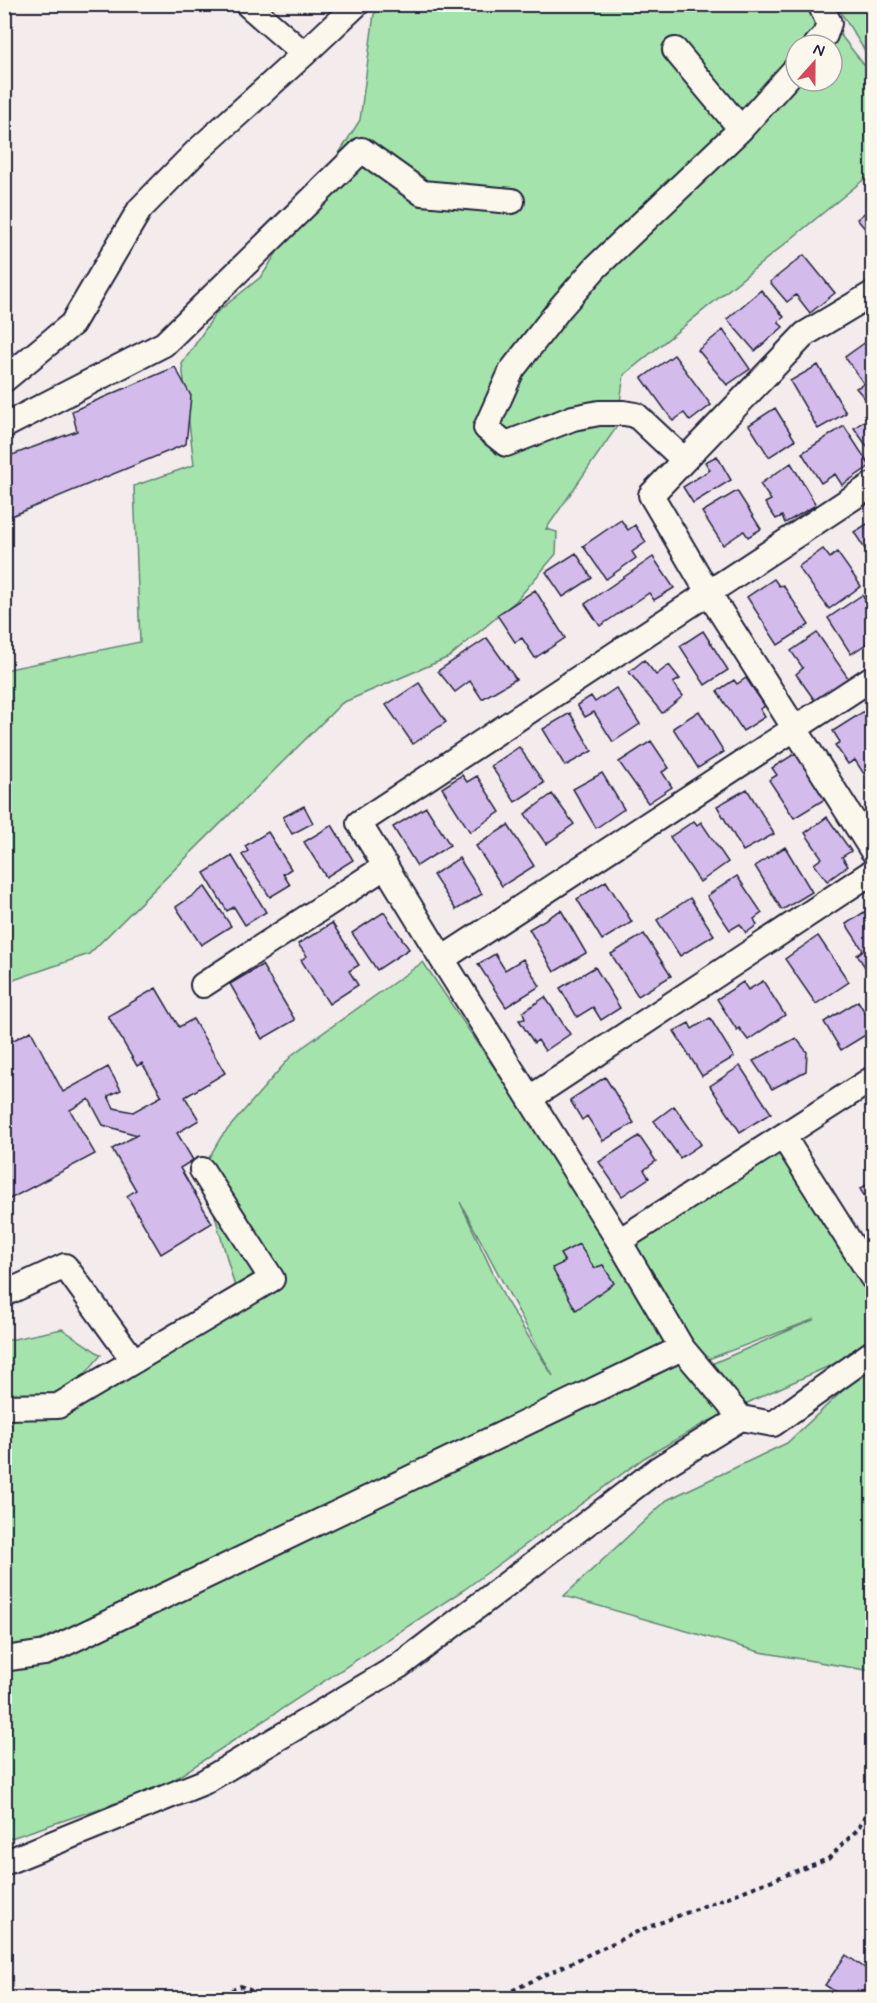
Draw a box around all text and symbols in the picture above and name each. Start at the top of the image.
north arrow [784,33,844,93]
text: N [810,39,828,62]

